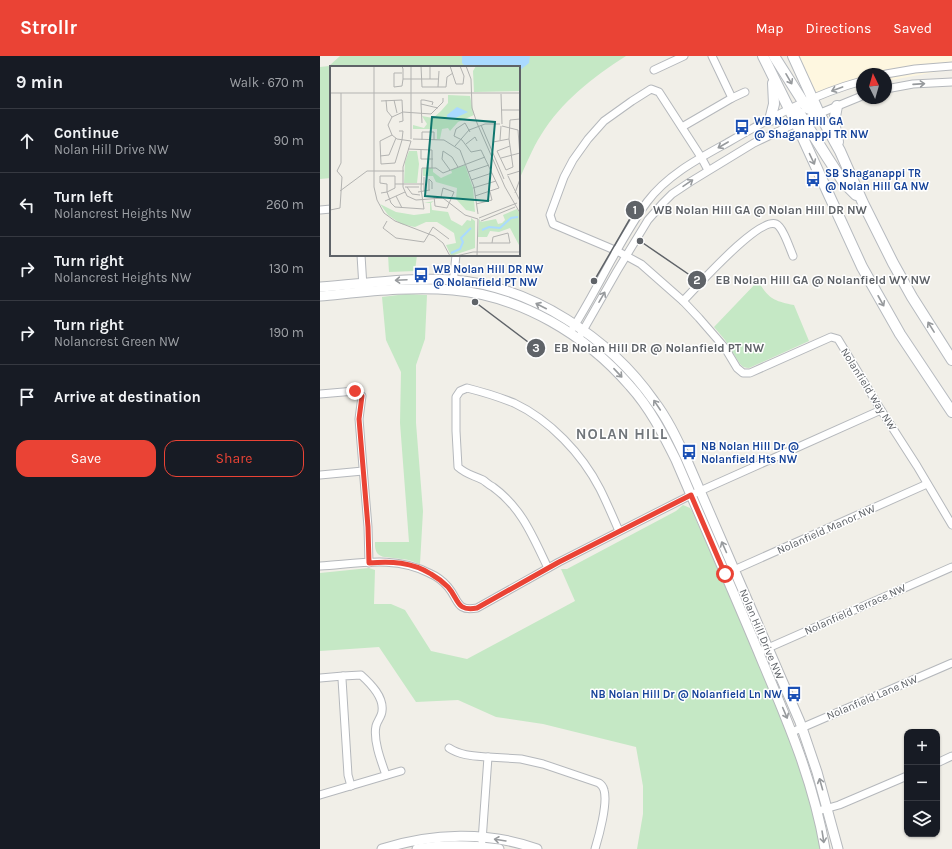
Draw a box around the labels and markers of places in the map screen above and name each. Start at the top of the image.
place label: WB Nolan Hill GA @ Shaganappi TR NW [754,115,869,141]
bus stop icon: WB Nolan Hill GA @ Shaganappi TR NW [733,118,751,136]
place label: SB Shaganappi TR @ Nolan Hill GA NW [825,167,929,193]
bus stop icon: SB Shaganappi TR @ Nolan Hill GA NW [804,170,822,188]
callout: WB Nolan Hill GA @ Nolan Hill DR NW [625,198,875,222]
place label: WB Nolan Hill DR NW @ Nolanfield PT NW [433,263,544,289]
bus stop icon: WB Nolan Hill DR NW @ Nolanfield PT NW [412,266,430,284]
callout: EB Nolan Hill GA @ Nolanfield WY NW [687,268,938,292]
callout: EB Nolan Hill DR @ Nolanfield PT NW [526,336,772,360]
place label: NB Nolan Hill Dr @ Nolanfield Hts NW [701,440,799,466]
bus stop icon: NB Nolan Hill Dr @ Nolanfield Hts NW [680,443,698,461]
bus stop icon: NB Nolan Hill Dr @ Nolanfield Ln NW [785,685,803,703]
place label: NB Nolan Hill Dr @ Nolanfield Ln NW [591,688,783,701]

